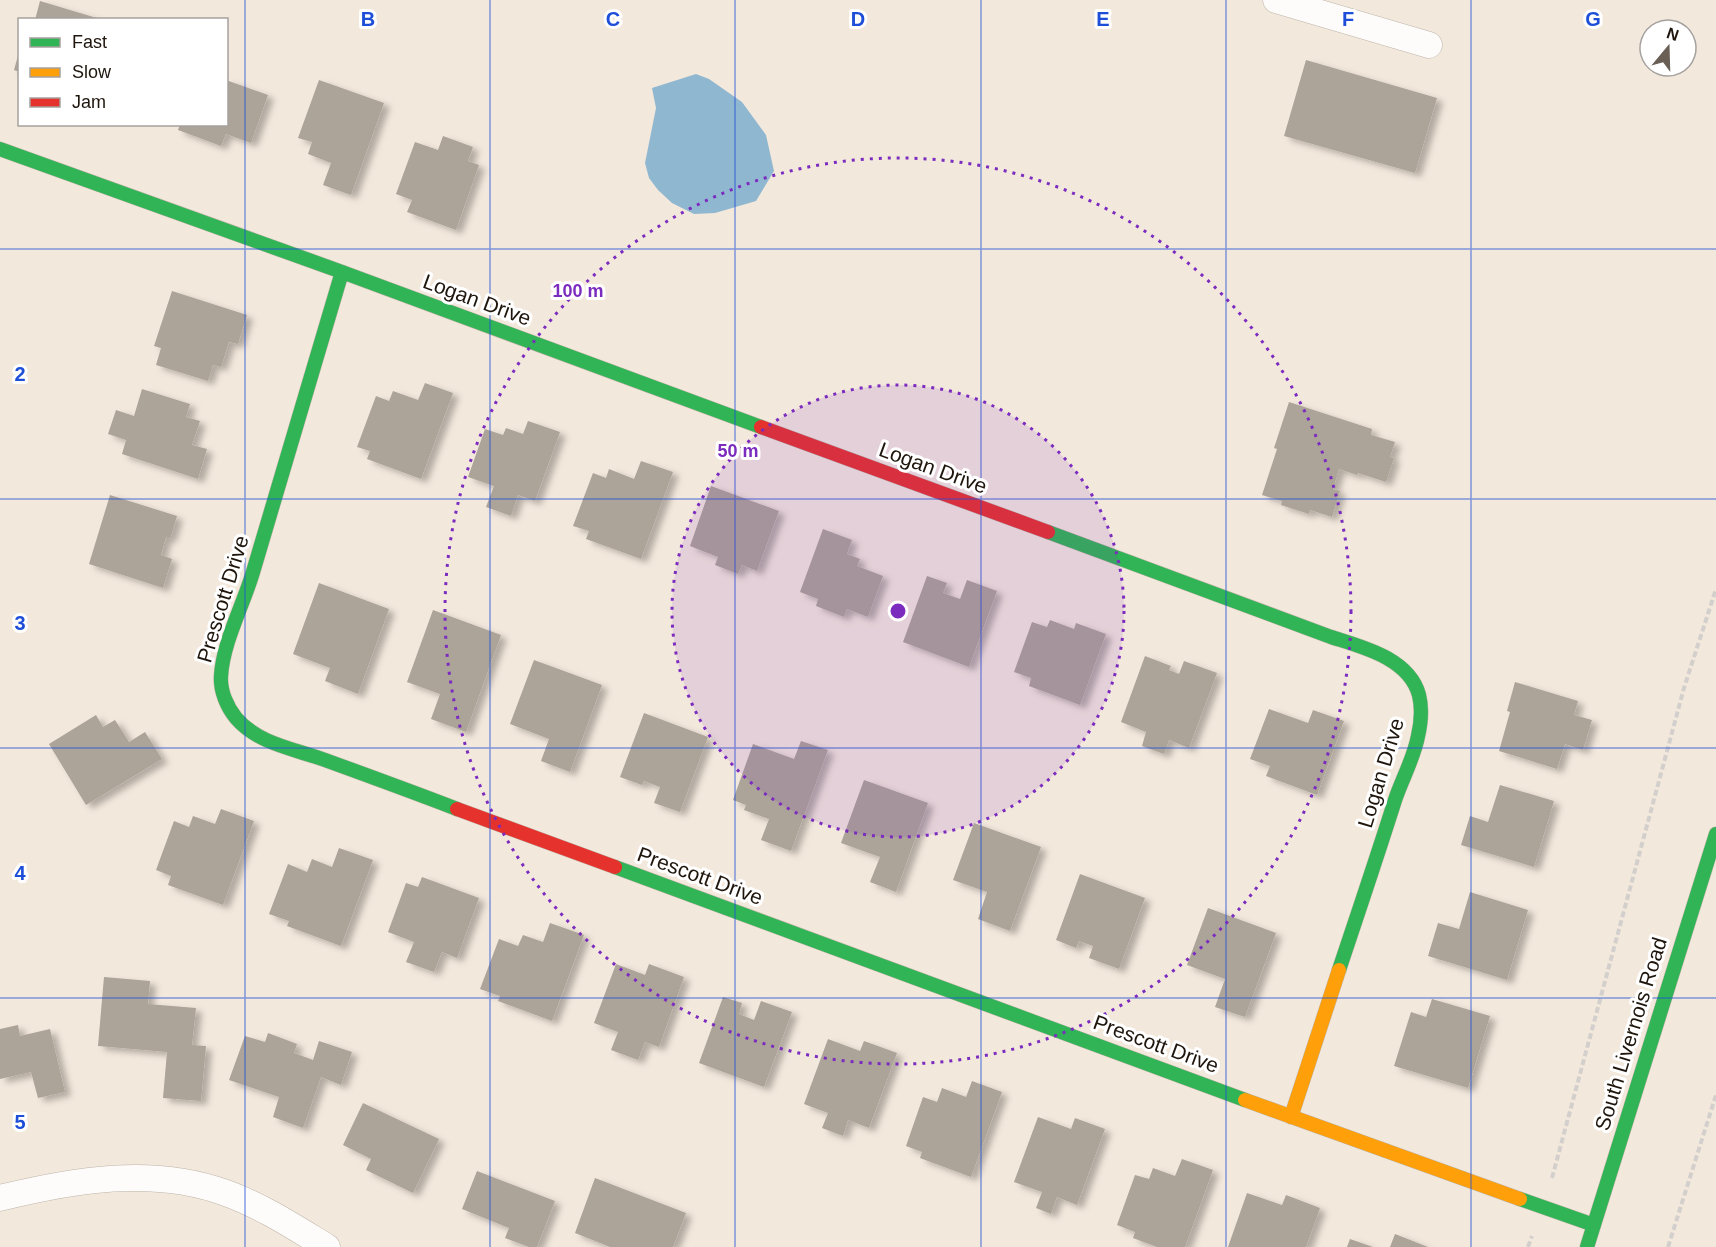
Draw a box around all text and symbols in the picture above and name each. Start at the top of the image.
text: B [361,8,375,30]
text: C [606,8,620,30]
text: D [851,8,865,30]
text: E [1096,8,1110,30]
text: F [1342,8,1354,30]
text: G [1585,8,1601,30]
legend [18,18,228,126]
north arrow [1638,18,1698,78]
text: N [1664,24,1681,44]
text: Fast [72,32,107,52]
text: Slow [72,62,112,82]
text: Jam [72,92,106,112]
street label: Logan Drive [420,269,534,330]
text: 100 m [552,281,604,301]
text: 2 [14,363,26,385]
street label: Logan Drive [876,437,990,498]
text: 50 m [717,441,759,461]
street label: Prescott Drive [192,532,253,665]
centre of rings [888,601,908,621]
text: 3 [14,612,26,634]
street label: Logan Drive [1353,715,1408,830]
street label: Prescott Drive [634,842,766,909]
text: 4 [14,862,26,884]
street label: South Livernois Road [1590,934,1671,1133]
street label: Prescott Drive [1090,1010,1222,1077]
text: 5 [14,1111,26,1133]

